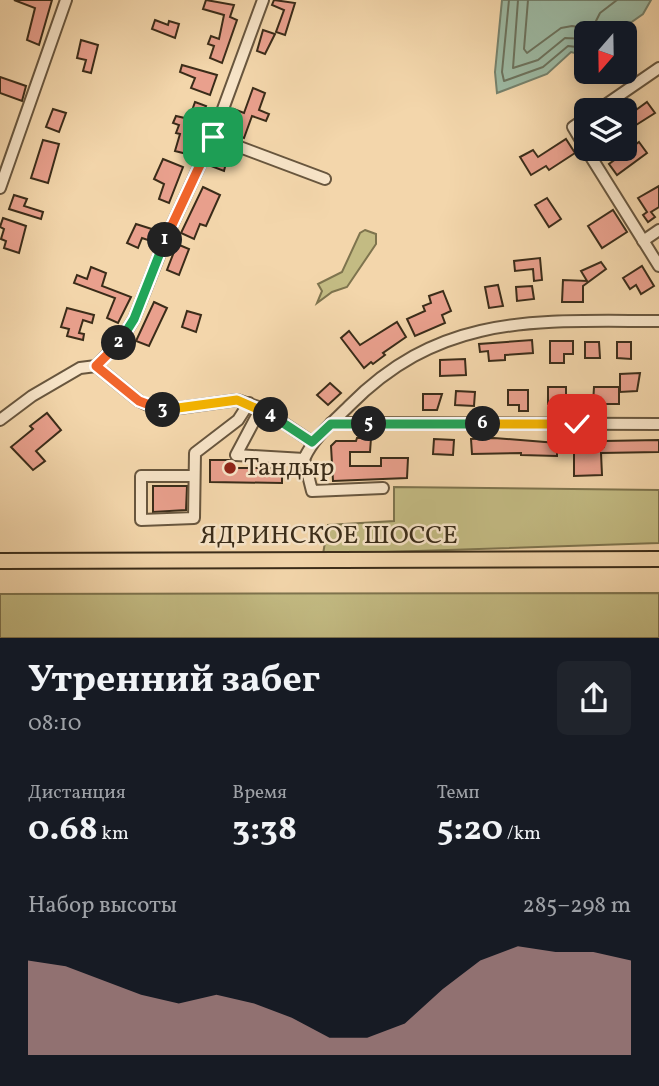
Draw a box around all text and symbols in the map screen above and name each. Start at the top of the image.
north arrow [574,21,637,84]
map controls [574,21,637,161]
button: layers [574,98,637,161]
pin [183,107,243,167]
icon: arrive [194,118,232,156]
pin: 1 [148,222,182,258]
text: 1 [161,226,168,252]
pin: 2 [102,326,136,360]
text: 2 [114,329,123,355]
pin: 3 [146,392,180,428]
pin [547,394,607,454]
text: 3 [158,396,167,422]
pin: 4 [254,398,288,432]
text: 4 [265,401,276,427]
icon: check [558,405,596,443]
pin: 5 [352,406,386,442]
pin: 6 [466,406,500,442]
text: 5 [364,410,373,436]
text: 6 [477,410,488,436]
place label: Тандыр [244,450,334,486]
marker: Тандыр [222,460,238,476]
street label: ЯДРИНСКОЕ ШОССЕ [200,518,458,554]
text: Утренний забег [28,655,320,708]
button: share [557,661,631,735]
text: 08:10 [28,708,82,740]
text: Дистанция [28,780,126,806]
text: Время [232,780,287,806]
text: Темп [437,780,480,806]
text: 0.68 [28,806,98,854]
text: 3:38 [232,806,297,854]
text: 5:20 [437,806,503,854]
text: km [98,821,129,847]
text: /km [503,821,541,847]
text: Набор высоты [28,890,177,922]
text: 285–298 m [522,890,631,922]

